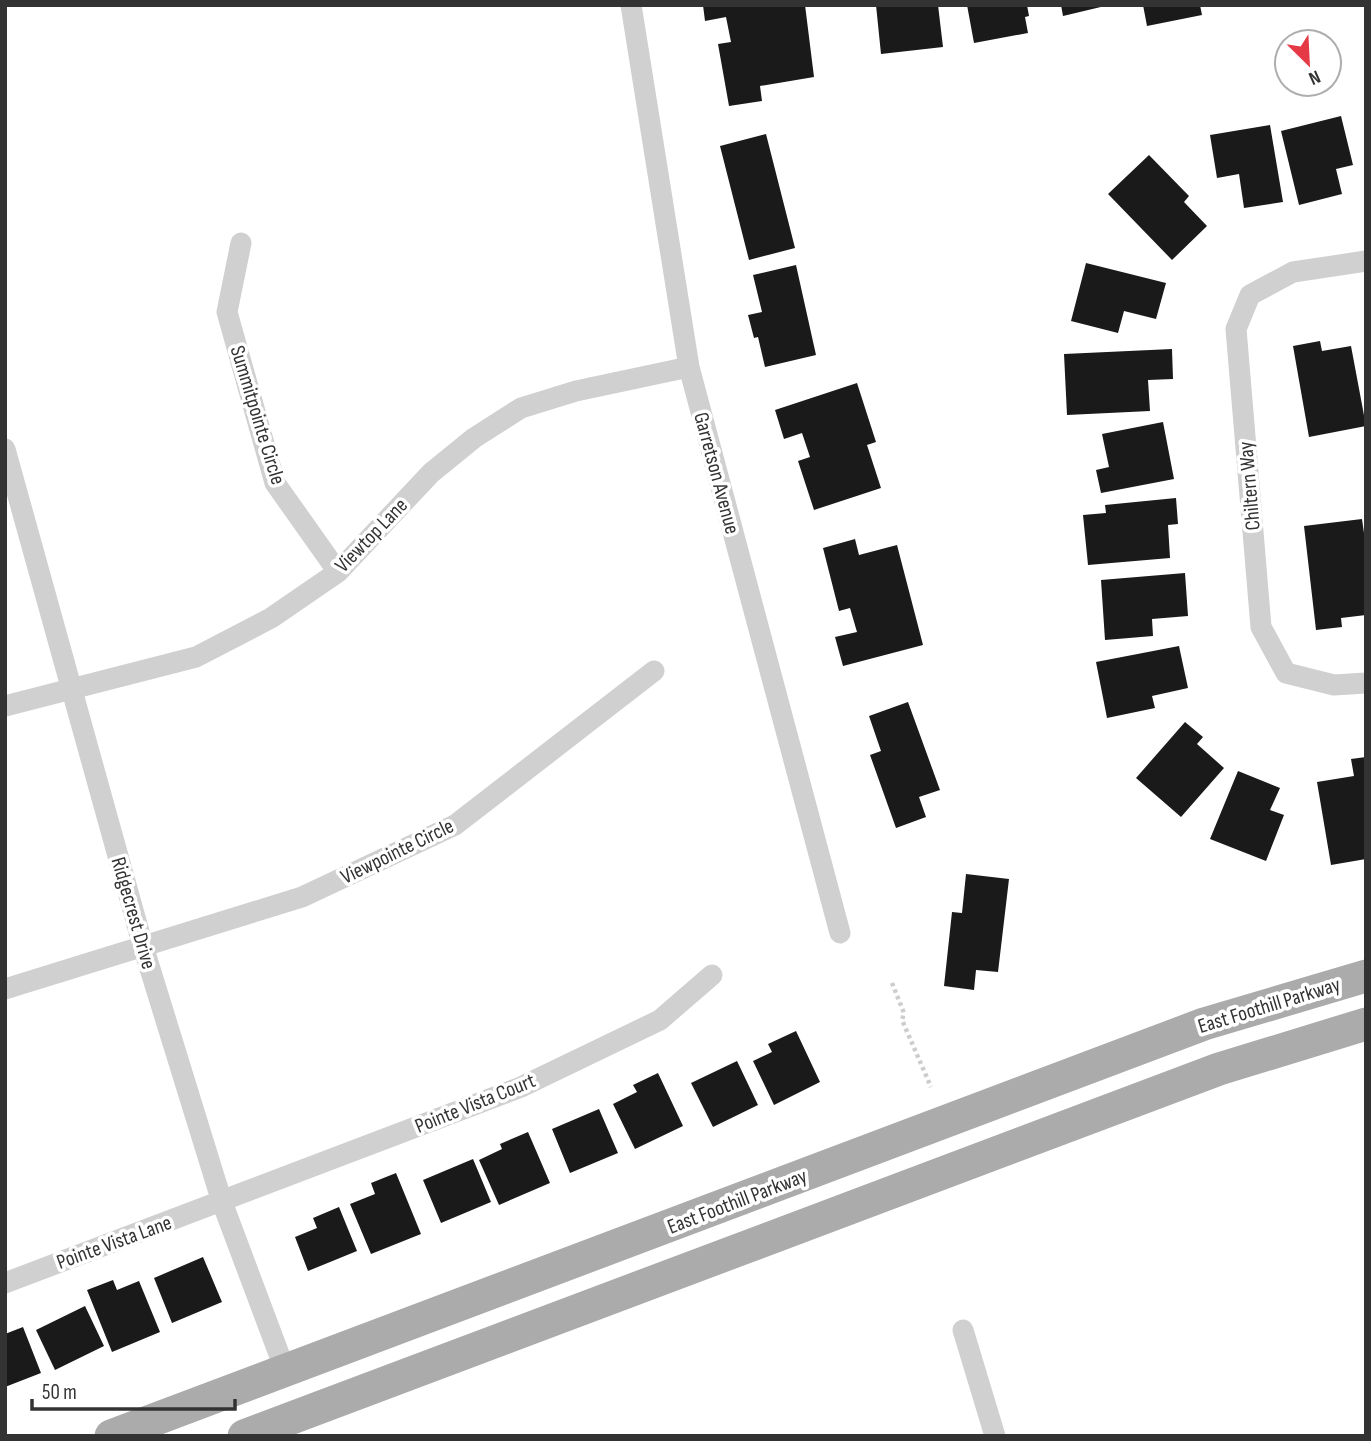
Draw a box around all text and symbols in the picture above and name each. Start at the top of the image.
north arrow [1273,28,1343,98]
text: N [1305,65,1324,90]
street label: Summitpointe Circle [225,343,291,488]
street label: Garretson Avenue [688,410,745,537]
street label: Chiltern Way [1233,440,1266,531]
street label: Viewtop Lane [330,493,413,578]
street label: Viewpointe Circle [337,813,458,890]
street label: Ridgecrest Drive [106,854,161,972]
street label: East Foothill Parkway [1195,972,1343,1039]
street label: Pointe Vista Court [411,1068,539,1139]
street label: East Foothill Parkway [664,1163,811,1240]
street label: Pointe Vista Lane [53,1210,175,1275]
scale bar [32,1368,234,1412]
text: 50 m [42,1380,77,1405]

